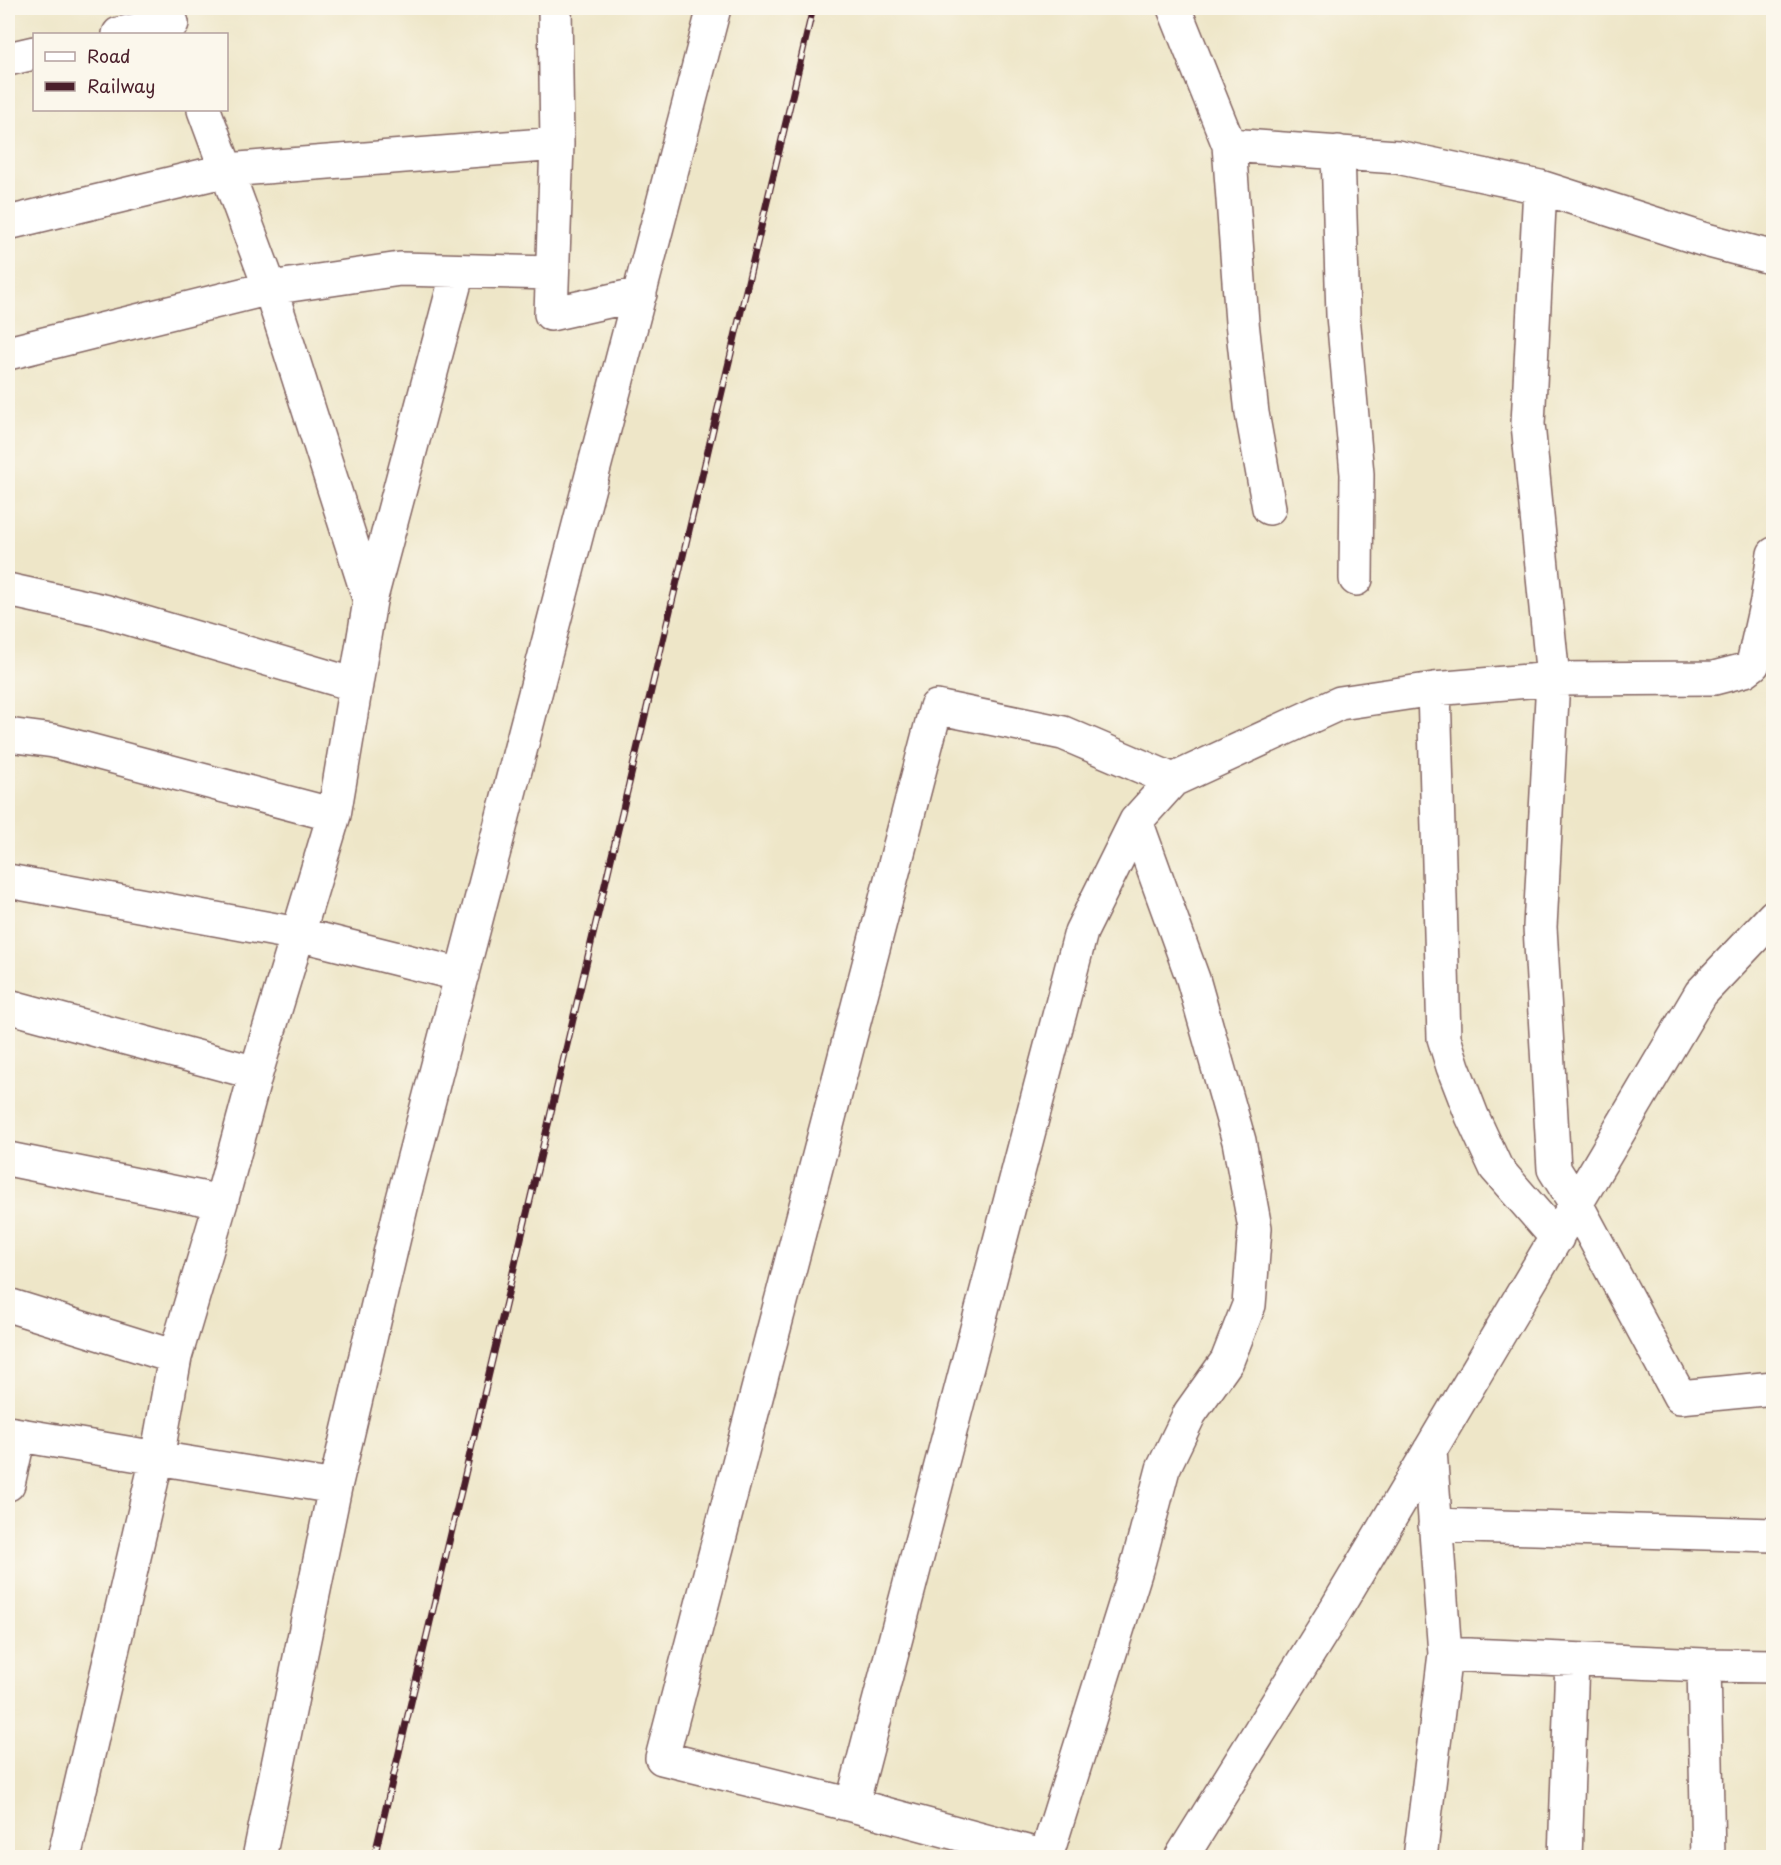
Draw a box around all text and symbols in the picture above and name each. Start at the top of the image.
legend [33,33,228,111]
text: Road [87,42,131,69]
text: Railway [87,72,155,99]

